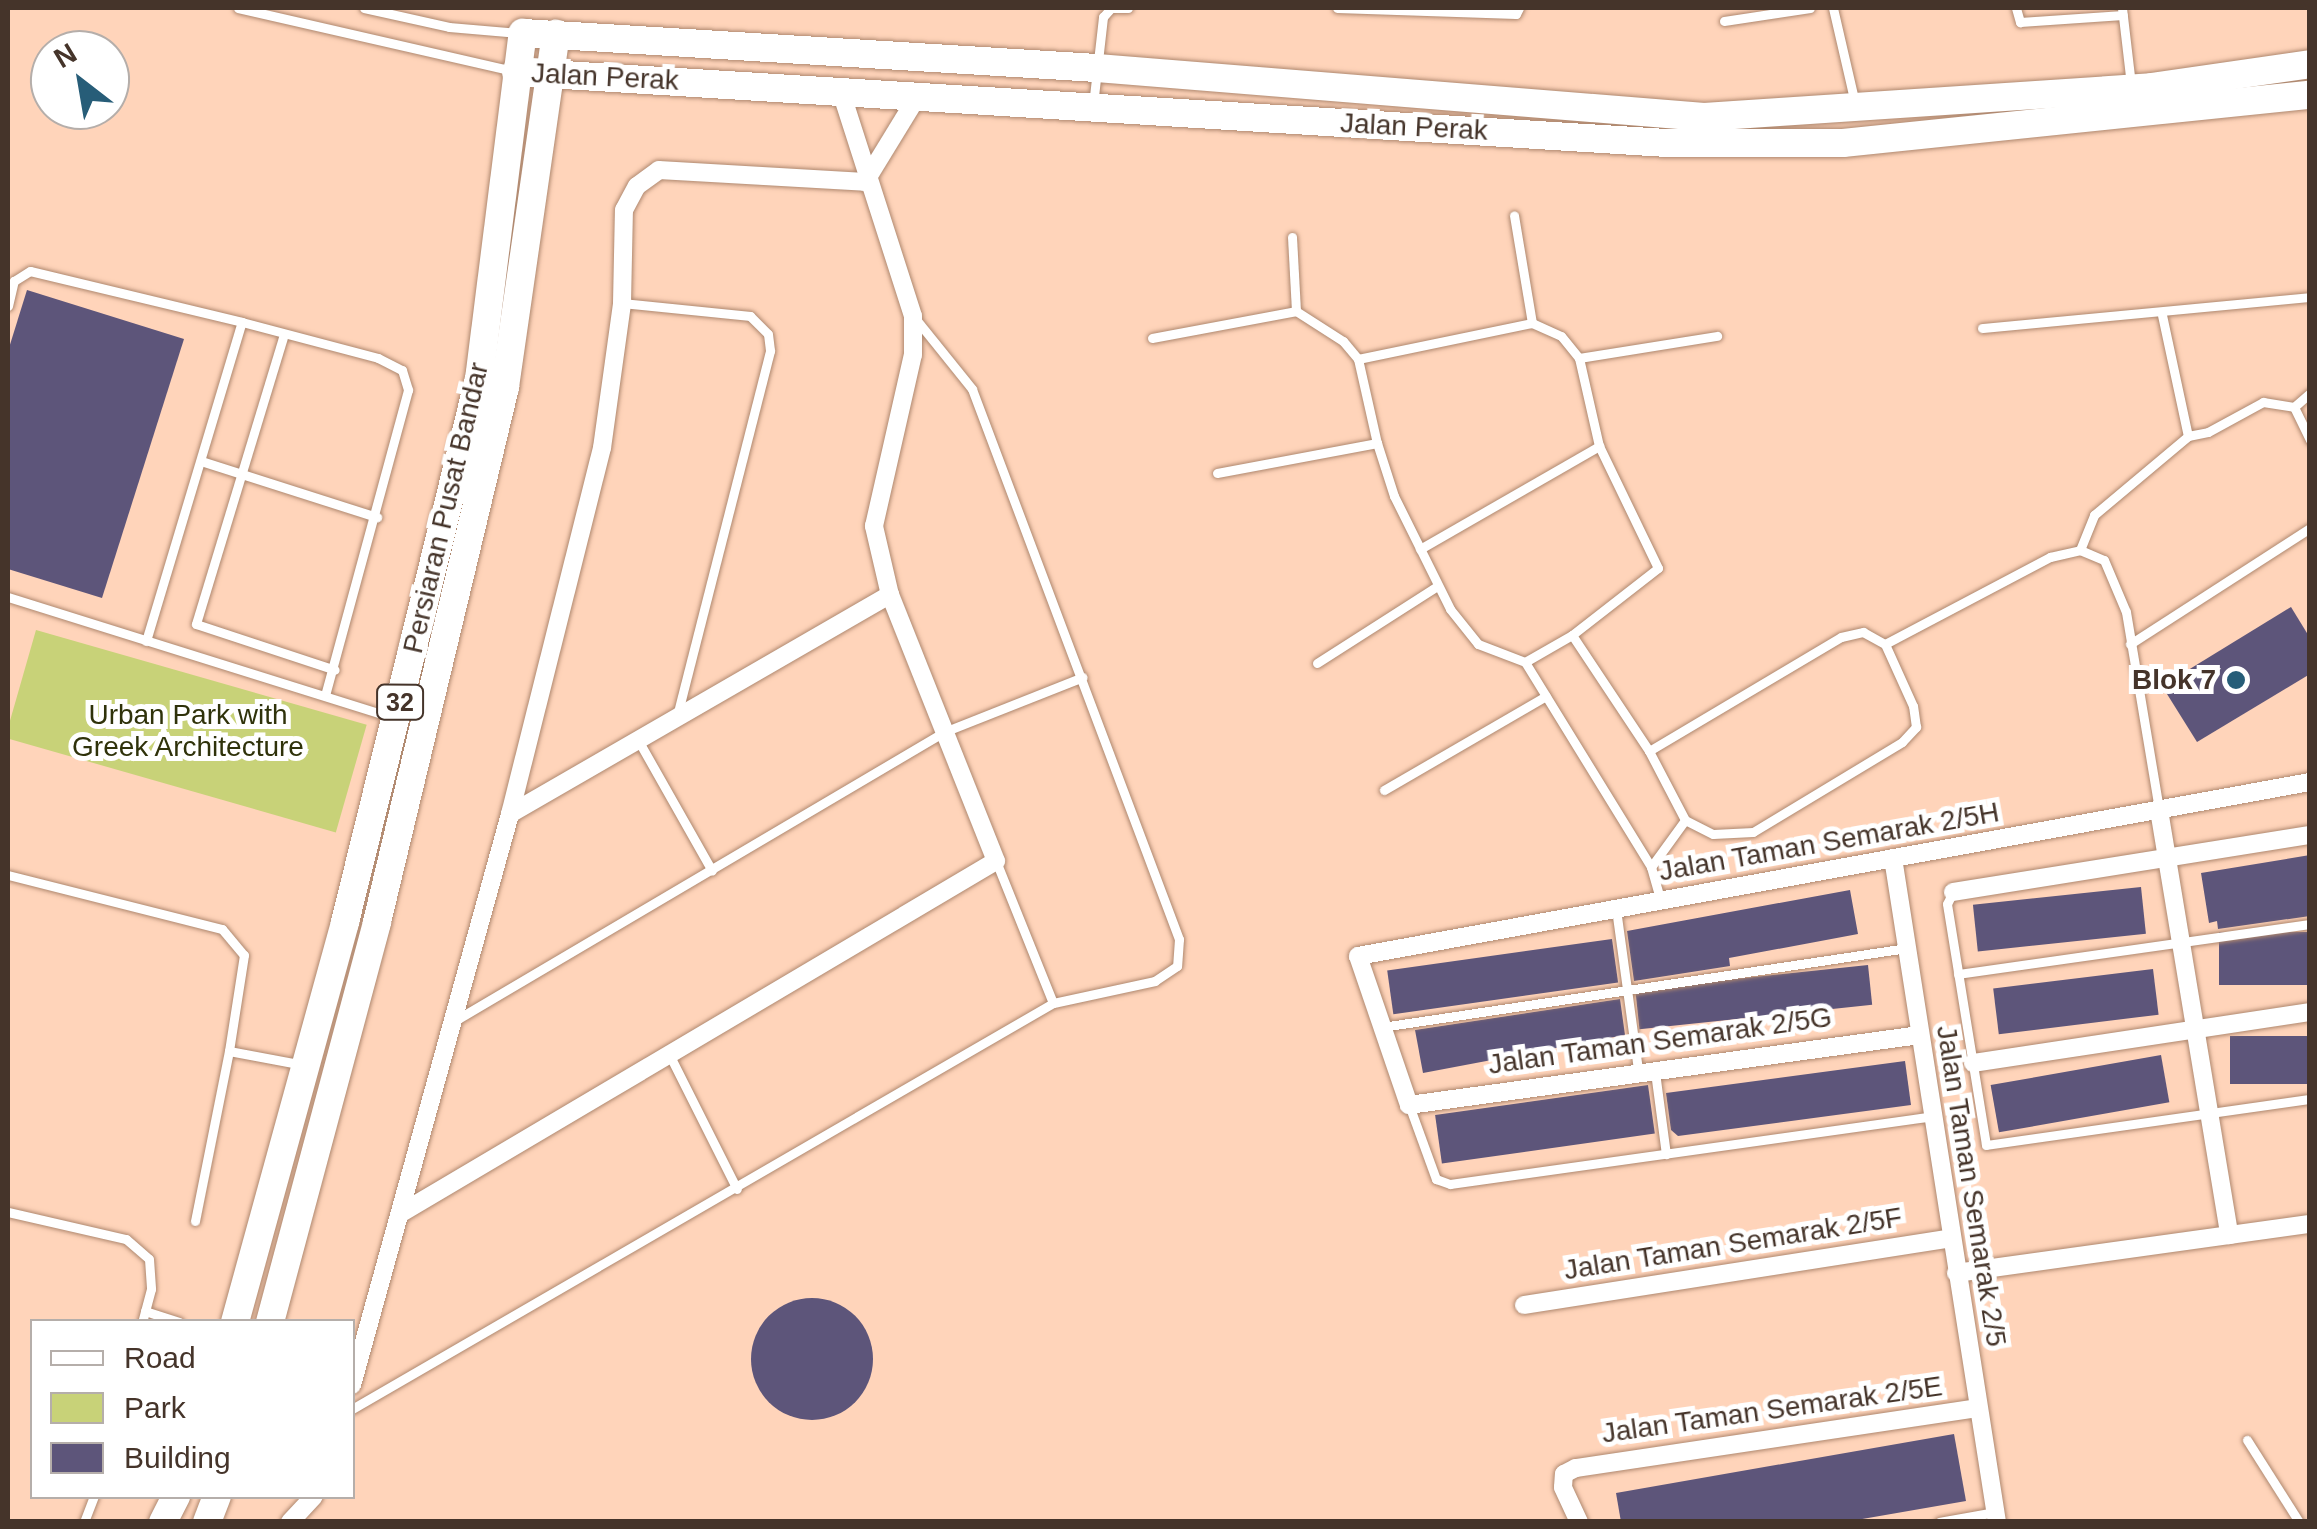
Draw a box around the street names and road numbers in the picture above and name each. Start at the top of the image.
street label: Jalan Perak [530,56,680,98]
street label: Jalan Perak [1339,106,1489,148]
street label: Persiaran Pusat Bandar [396,359,496,657]
road number: 32 [375,682,425,722]
street label: Jalan Taman Semarak 2/5H [1656,795,2002,889]
street label: Jalan Taman Semarak 2/5G [1486,1000,1834,1082]
street label: Jalan Taman Semarak 2/5 [1929,1023,2013,1349]
street label: Jalan Taman Semarak 2/5F [1561,1201,1905,1287]
street label: Jalan Taman Semarak 2/5E [1599,1369,1945,1451]

